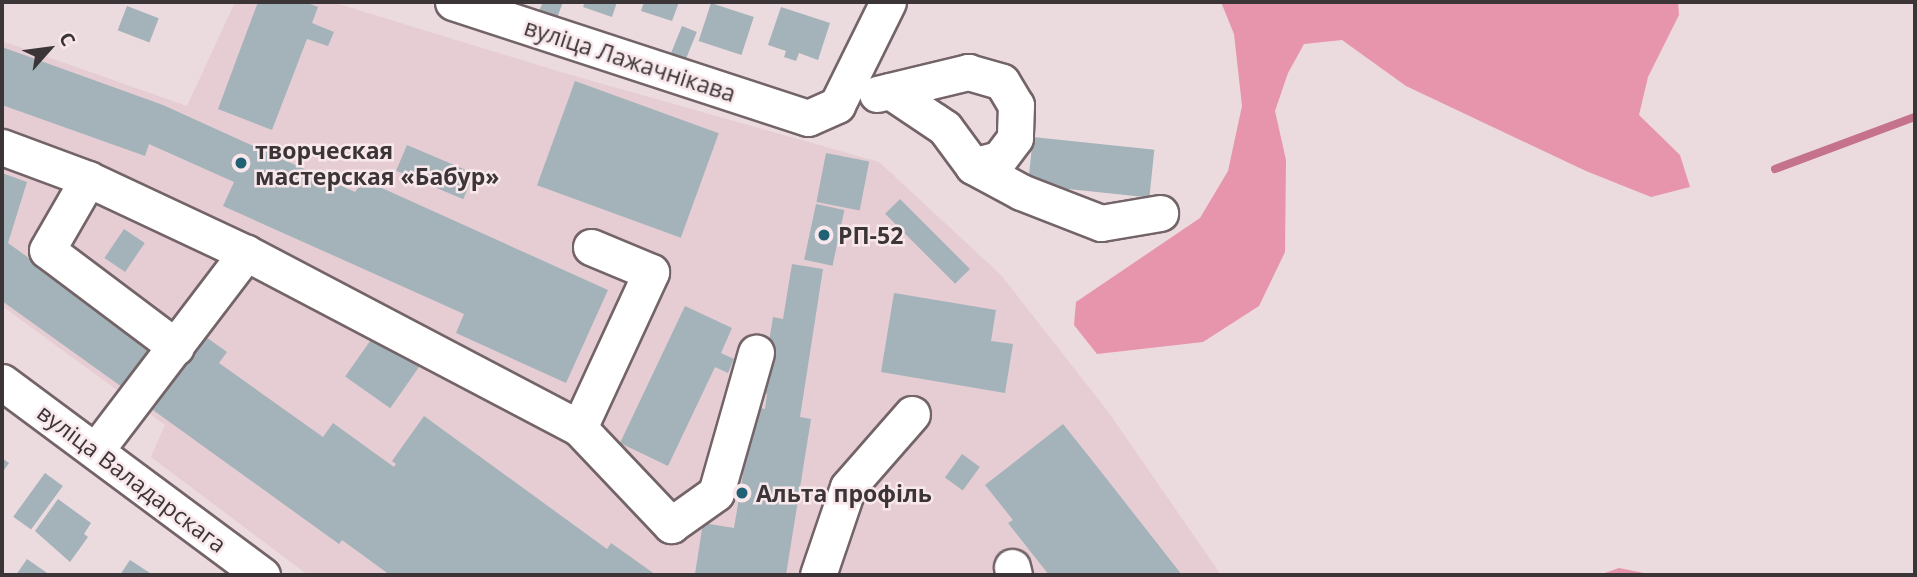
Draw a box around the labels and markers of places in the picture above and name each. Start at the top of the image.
place label: творческая мастерская «Бабур» [255,136,499,190]
marker: творческая мастерская «Бабур» [233,155,249,171]
place label: РП-52 [838,221,903,249]
marker: РП-52 [816,227,832,243]
place label: Альта профіль [756,479,932,507]
marker: Альта профіль [734,485,750,501]

